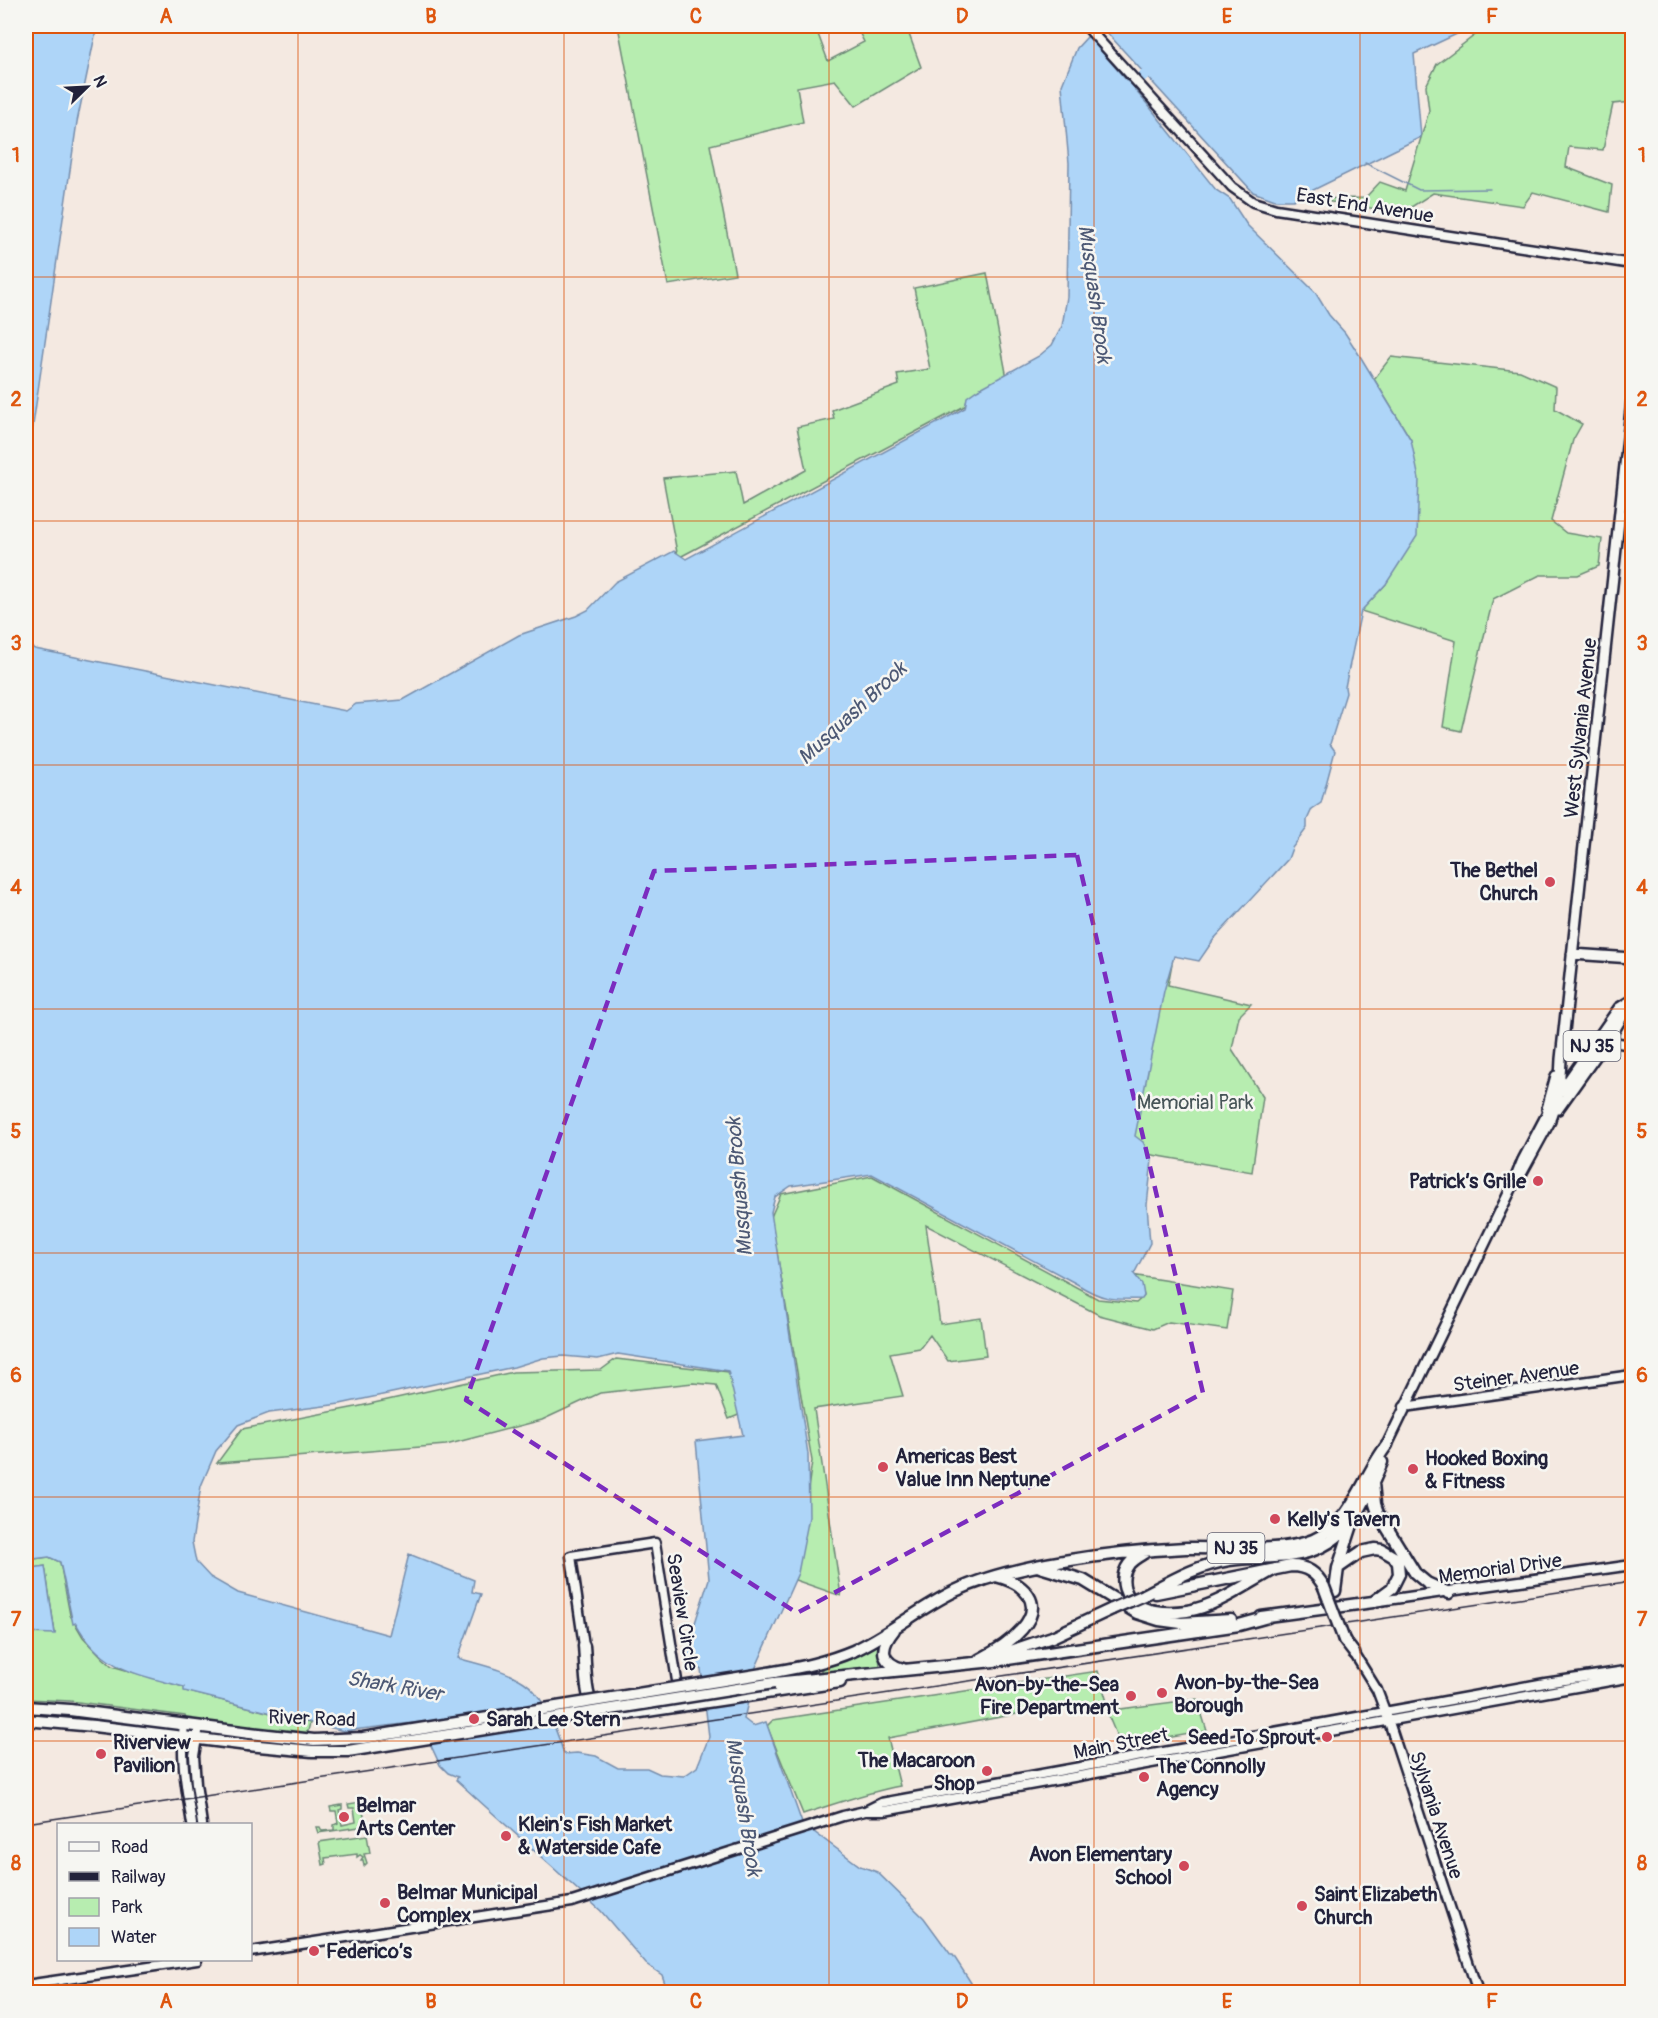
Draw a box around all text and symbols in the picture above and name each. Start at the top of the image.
text: A [160,4,173,29]
text: B [425,4,437,29]
text: C [690,4,702,29]
text: D [956,4,969,29]
text: E [1222,4,1233,29]
text: F [1486,4,1498,29]
north arrow [57,57,117,117]
text: N [88,72,111,90]
text: 1 [12,143,20,168]
text: 1 [1638,143,1646,168]
street label: East End Avenue [1295,182,1435,229]
water label: Musquash Brook [1071,223,1118,367]
text: 2 [10,387,22,412]
text: 2 [1636,387,1648,412]
text: 3 [10,631,22,656]
text: 3 [1636,631,1648,656]
street label: West Sylvania Avenue [1559,637,1602,819]
water label: Musquash Brook [792,654,914,771]
place label: The Bethel Church [1449,858,1538,906]
text: 4 [10,875,22,900]
marker: The Bethel Church [1543,875,1557,889]
text: 4 [1636,875,1648,900]
road number: NJ 35 [1564,1031,1620,1061]
park label: Memorial Park [1137,1090,1254,1115]
water label: Musquash Brook [720,1114,759,1258]
text: 5 [11,1119,22,1144]
text: 5 [1637,1119,1648,1144]
place label: Patrick’s Grille [1409,1169,1527,1194]
marker: Patrick’s Grille [1531,1174,1545,1188]
street label: Steiner Avenue [1451,1355,1581,1398]
text: 6 [10,1363,22,1388]
text: 6 [1636,1363,1648,1388]
place label: Americas Best Value Inn Neptune [895,1444,1051,1492]
place label: Hooked Boxing & Fitness [1425,1446,1548,1494]
marker: Americas Best Value Inn Neptune [876,1460,890,1474]
marker: Hooked Boxing & Fitness [1406,1462,1420,1476]
place label: Kelly's Tavern [1287,1507,1400,1532]
marker: Kelly's Tavern [1268,1512,1282,1526]
road number: NJ 35 [1208,1533,1264,1563]
street label: Memorial Drive [1437,1547,1564,1590]
street label: Seaview Circle [661,1551,704,1673]
text: 7 [11,1607,22,1632]
text: 7 [1637,1607,1648,1632]
water label: Shark River [345,1665,447,1709]
place label: Avon-by-the-Sea Borough [1174,1670,1319,1718]
place label: Avon-by-the-Sea Fire Department [974,1672,1120,1720]
marker: Avon-by-the-Sea Borough [1155,1686,1169,1700]
marker: Avon-by-the-Sea Fire Department [1124,1689,1138,1703]
street label: River Road [268,1704,356,1733]
place label: Sarah Lee Stern [486,1707,621,1732]
marker: Sarah Lee Stern [467,1712,481,1726]
street label: Main Street [1071,1722,1172,1765]
place label: Seed To Sprout [1188,1725,1316,1750]
place label: Riverview Pavilion [113,1730,191,1778]
marker: Seed To Sprout [1320,1730,1334,1744]
water label: Musquash Brook [719,1736,768,1880]
marker: Riverview Pavilion [94,1747,108,1761]
place label: The Macaroon Shop [857,1748,976,1796]
street label: Sylvania Avenue [1404,1748,1469,1882]
place label: The Connolly Agency [1155,1754,1266,1802]
marker: The Macaroon Shop [980,1764,994,1778]
marker: The Connolly Agency [1137,1770,1151,1784]
place label: Belmar Arts Center [356,1793,456,1841]
marker: Belmar Arts Center [337,1810,351,1824]
place label: Klein's Fish Market & Waterside Cafe [518,1812,673,1860]
legend [57,1823,252,1961]
marker: Klein's Fish Market & Waterside Cafe [499,1829,513,1843]
text: Road [111,1836,148,1859]
place label: Avon Elementary School [1029,1842,1172,1890]
text: 8 [11,1851,21,1876]
text: 8 [1637,1851,1647,1876]
marker: Avon Elementary School [1177,1859,1191,1873]
text: Railway [111,1866,166,1889]
place label: Belmar Municipal Complex [397,1880,538,1928]
place label: Saint Elizabeth Church [1314,1882,1437,1930]
text: Park [111,1896,143,1919]
marker: Belmar Municipal Complex [378,1896,392,1910]
marker: Saint Elizabeth Church [1295,1899,1309,1913]
text: Water [111,1926,157,1949]
place label: Federico’s [326,1939,412,1964]
marker: Federico’s [307,1944,321,1958]
text: A [160,1989,173,2014]
text: B [425,1989,437,2014]
text: C [690,1989,702,2014]
text: D [956,1989,969,2014]
text: E [1222,1989,1233,2014]
text: F [1486,1989,1498,2014]

